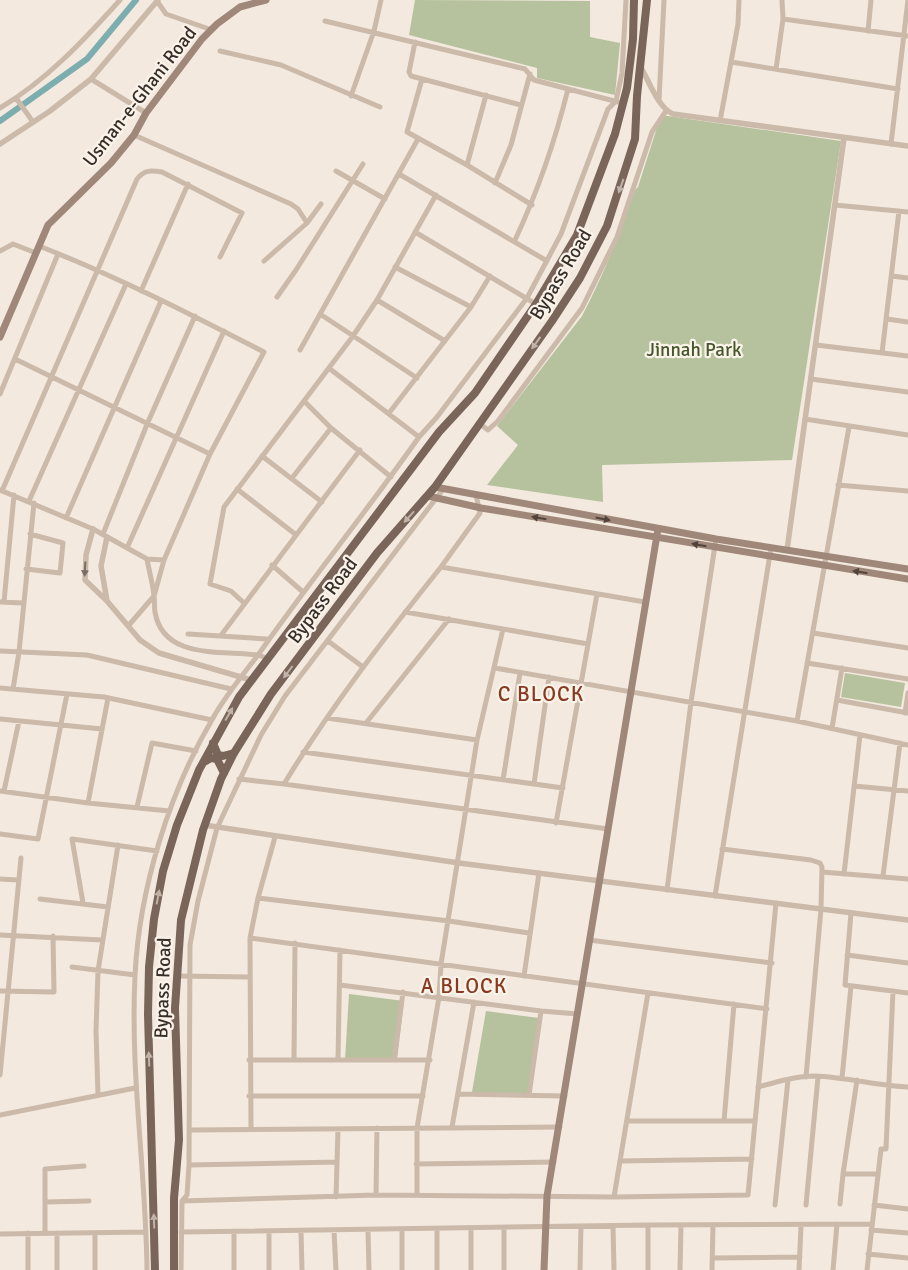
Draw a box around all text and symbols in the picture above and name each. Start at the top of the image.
street label: Usman-e-Ghani Road [78,22,202,171]
one-way arrow [617,179,625,194]
street label: Bypass Road [524,225,597,324]
one-way arrow [531,336,541,350]
park label: Jinnah Park [646,338,742,362]
one-way arrow [404,510,415,523]
one-way arrow [531,513,547,521]
one-way arrow [596,515,612,523]
one-way arrow [691,541,707,549]
street label: Bypass Road [283,553,363,648]
one-way arrow [81,562,89,578]
one-way arrow [851,567,867,575]
one-way arrow [282,665,293,678]
district label: C BLOCK [498,681,584,707]
one-way arrow [224,707,233,720]
one-way arrow [155,889,163,905]
street label: Bypass Road [149,937,177,1039]
district label: A BLOCK [421,973,507,999]
one-way arrow [145,1051,153,1067]
one-way arrow [149,1213,157,1229]

